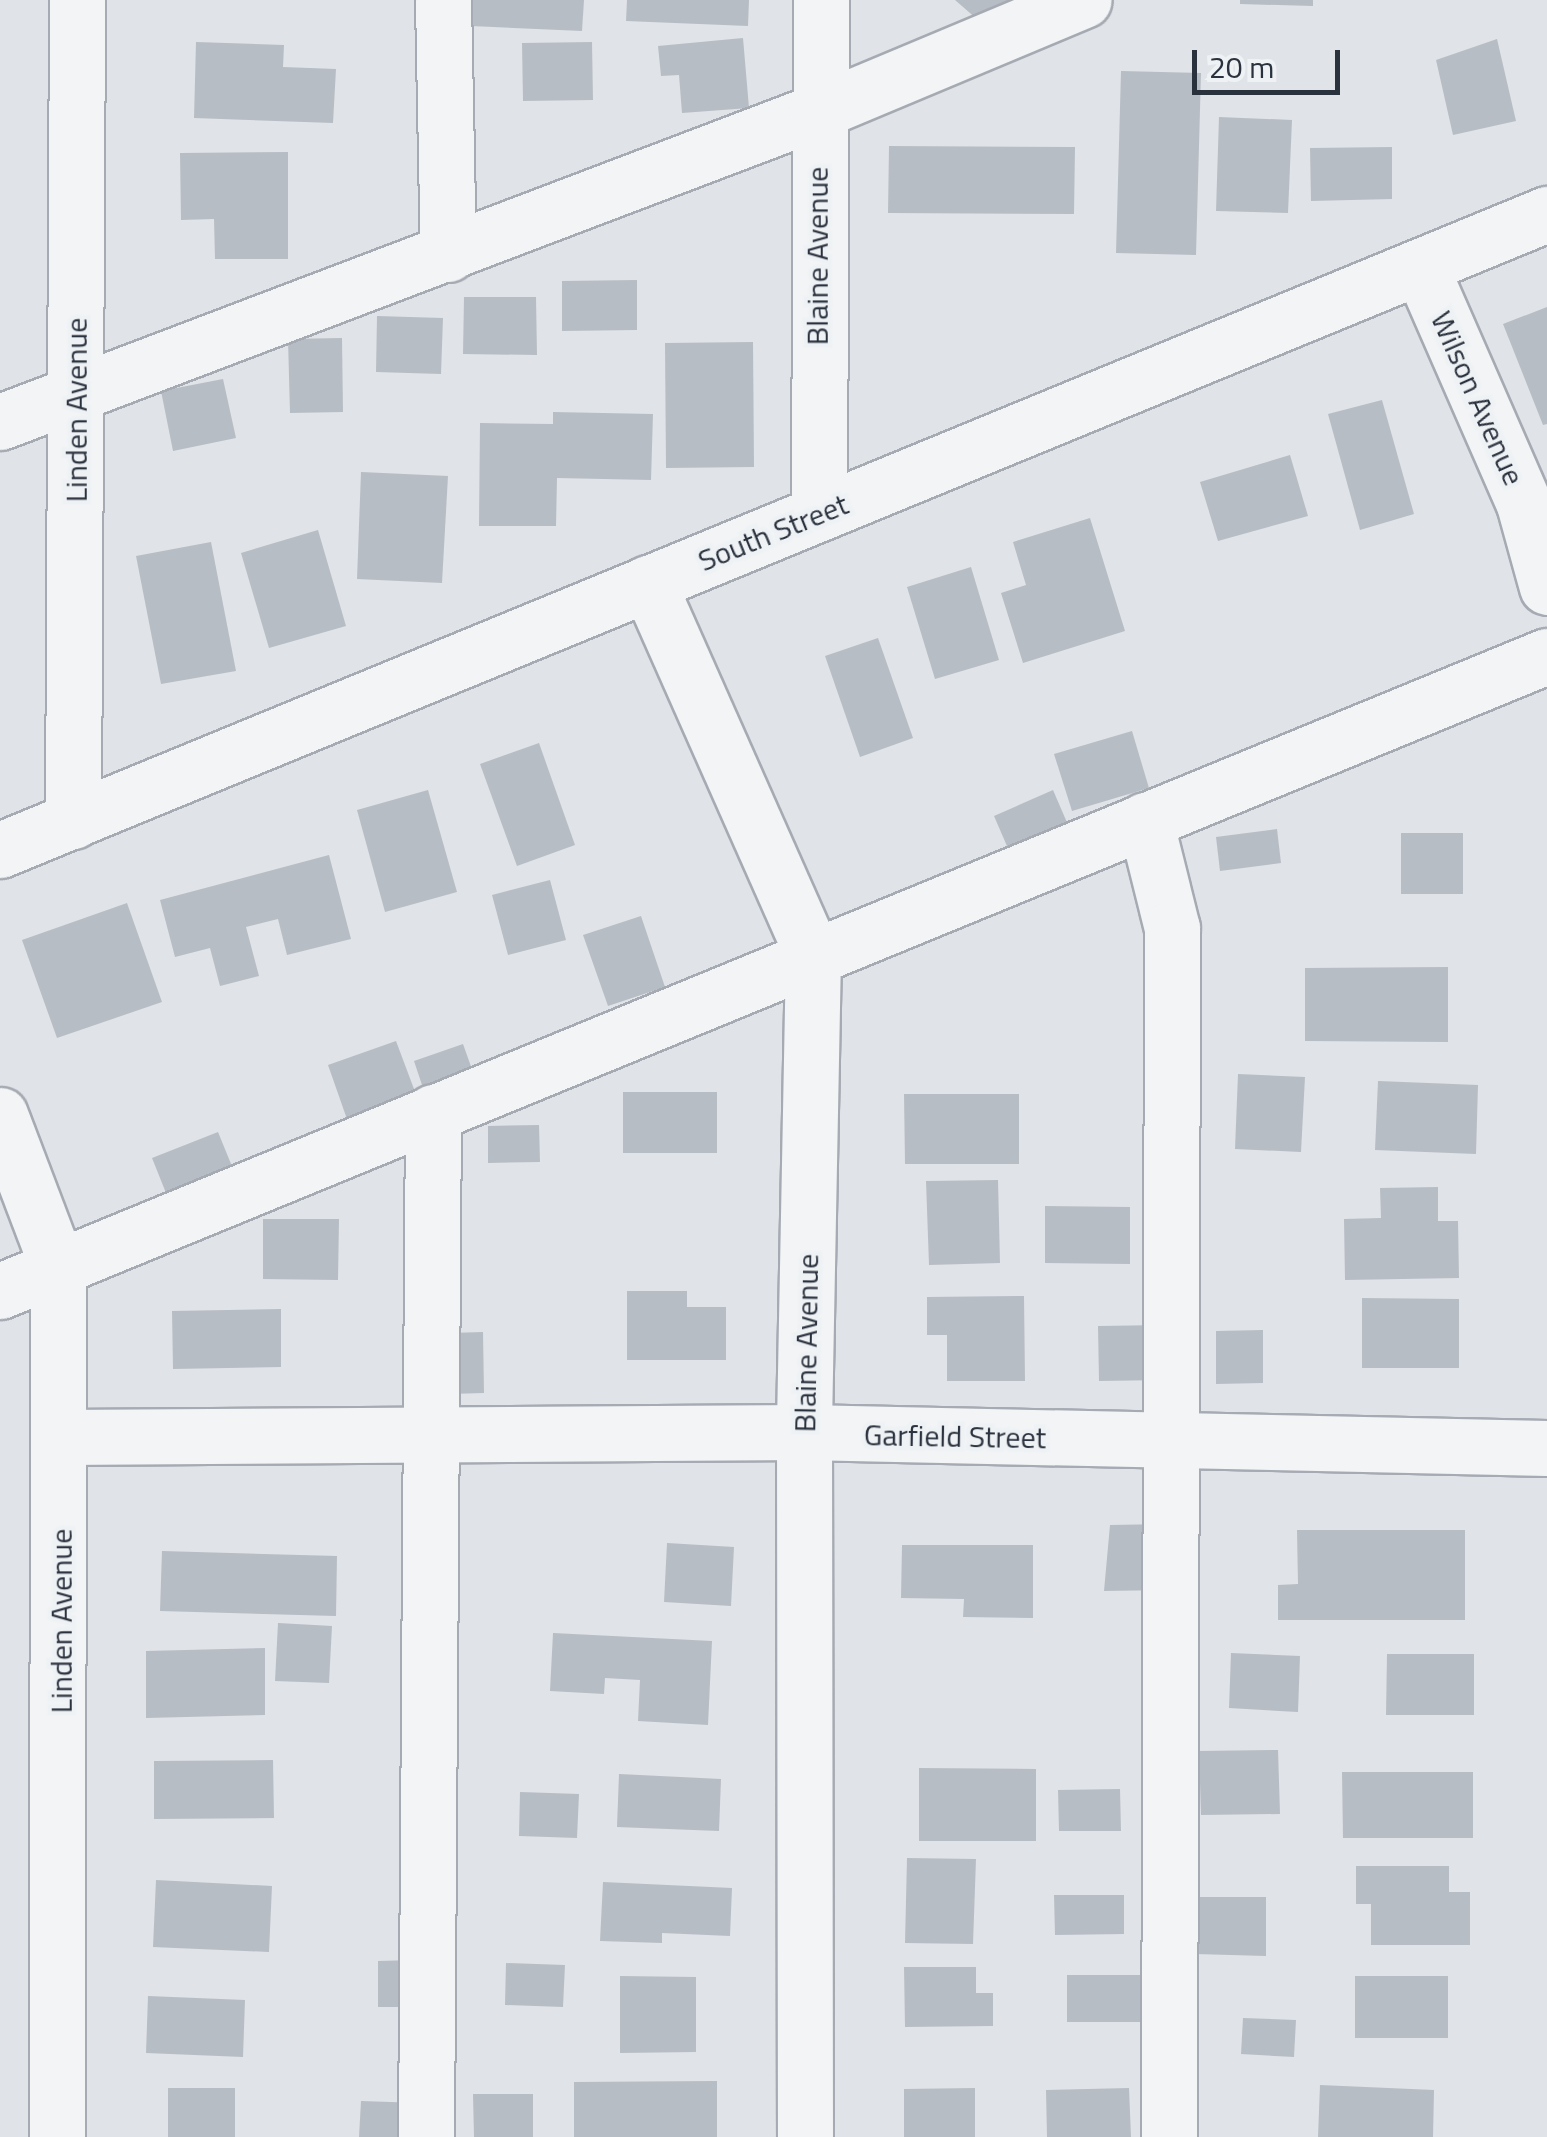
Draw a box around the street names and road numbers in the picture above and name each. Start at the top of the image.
street label: Blaine Avenue [799,167,835,345]
street label: Wilson Avenue [1424,306,1532,490]
street label: Linden Avenue [58,318,94,502]
street label: South Street [693,486,853,578]
street label: Blaine Avenue [786,1253,826,1433]
street label: Garfield Street [864,1416,1046,1456]
street label: Linden Avenue [43,1529,79,1713]

